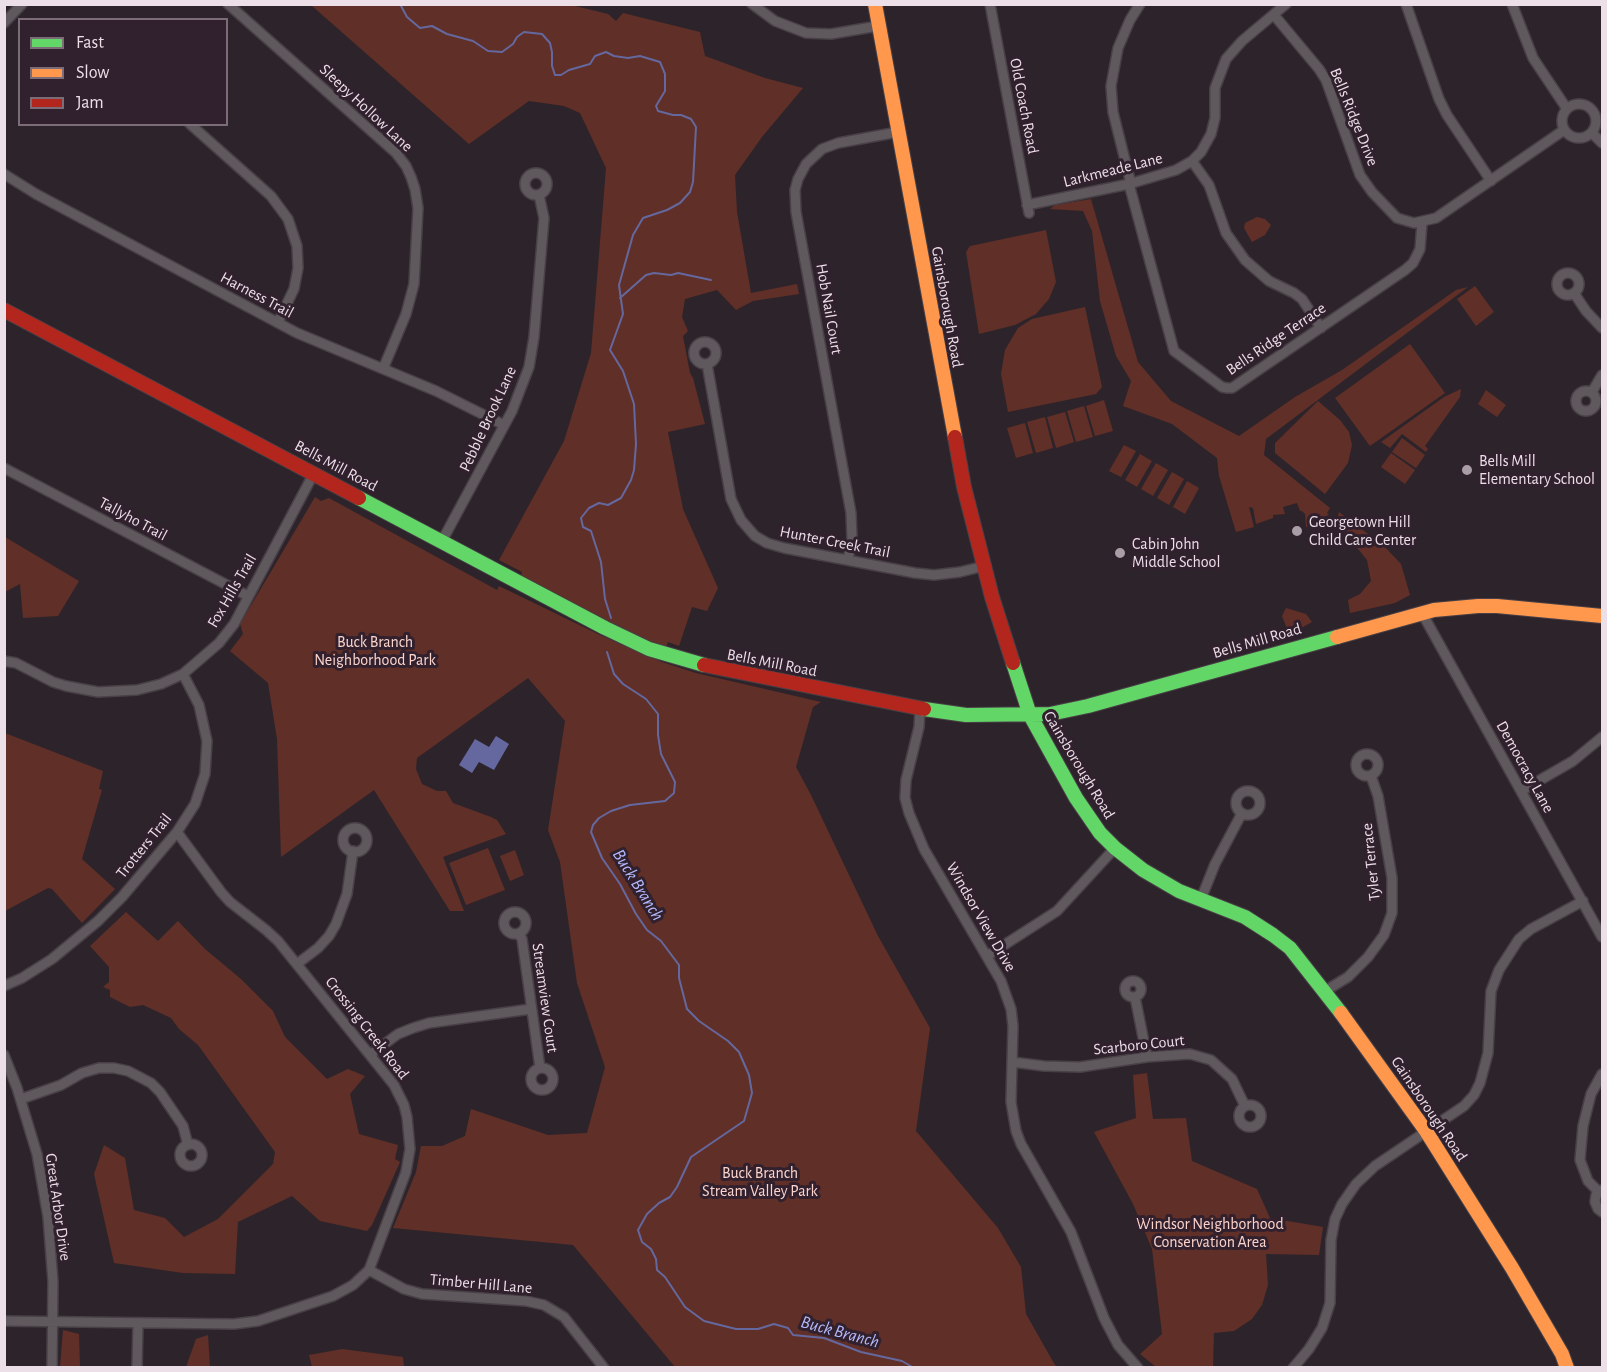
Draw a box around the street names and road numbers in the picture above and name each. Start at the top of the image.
street label: Old Coach Road [1005,56,1043,156]
street label: Sleepy Hollow Lane [315,60,417,156]
street label: Bells Ridge Drive [1326,65,1382,169]
street label: Larkmeade Lane [1061,148,1165,192]
street label: Gainsborough Road [927,245,967,369]
street label: Hob Nail Court [812,262,846,356]
street label: Harness Trail [217,268,297,322]
street label: Bells Ridge Terrace [1222,299,1330,379]
street label: Pebble Brook Lane [455,363,521,475]
street label: Bells Mill Road [291,436,381,496]
street label: Tallyho Trail [95,493,171,545]
street label: Hunter Creek Trail [778,522,892,562]
street label: Fox Hills Trail [203,551,261,631]
street label: Bells Mill Road [1211,619,1303,663]
street label: Bells Mill Road [725,645,819,681]
street label: Gainsborough Road [1039,708,1119,822]
street label: Democracy Lane [1492,718,1558,816]
street label: Trotters Trail [112,810,176,882]
street label: Tyler Terrace [1357,822,1385,902]
street label: Windsor View Drive [942,859,1020,975]
street label: Streamview Court [528,942,562,1054]
street label: Crossing Creek Road [321,973,413,1083]
street label: Scarboro Court [1093,1031,1185,1059]
street label: Gainsborough Road [1387,1053,1471,1165]
street label: Great Arbor Drive [41,1152,75,1262]
street label: Timber Hill Lane [429,1270,533,1298]

